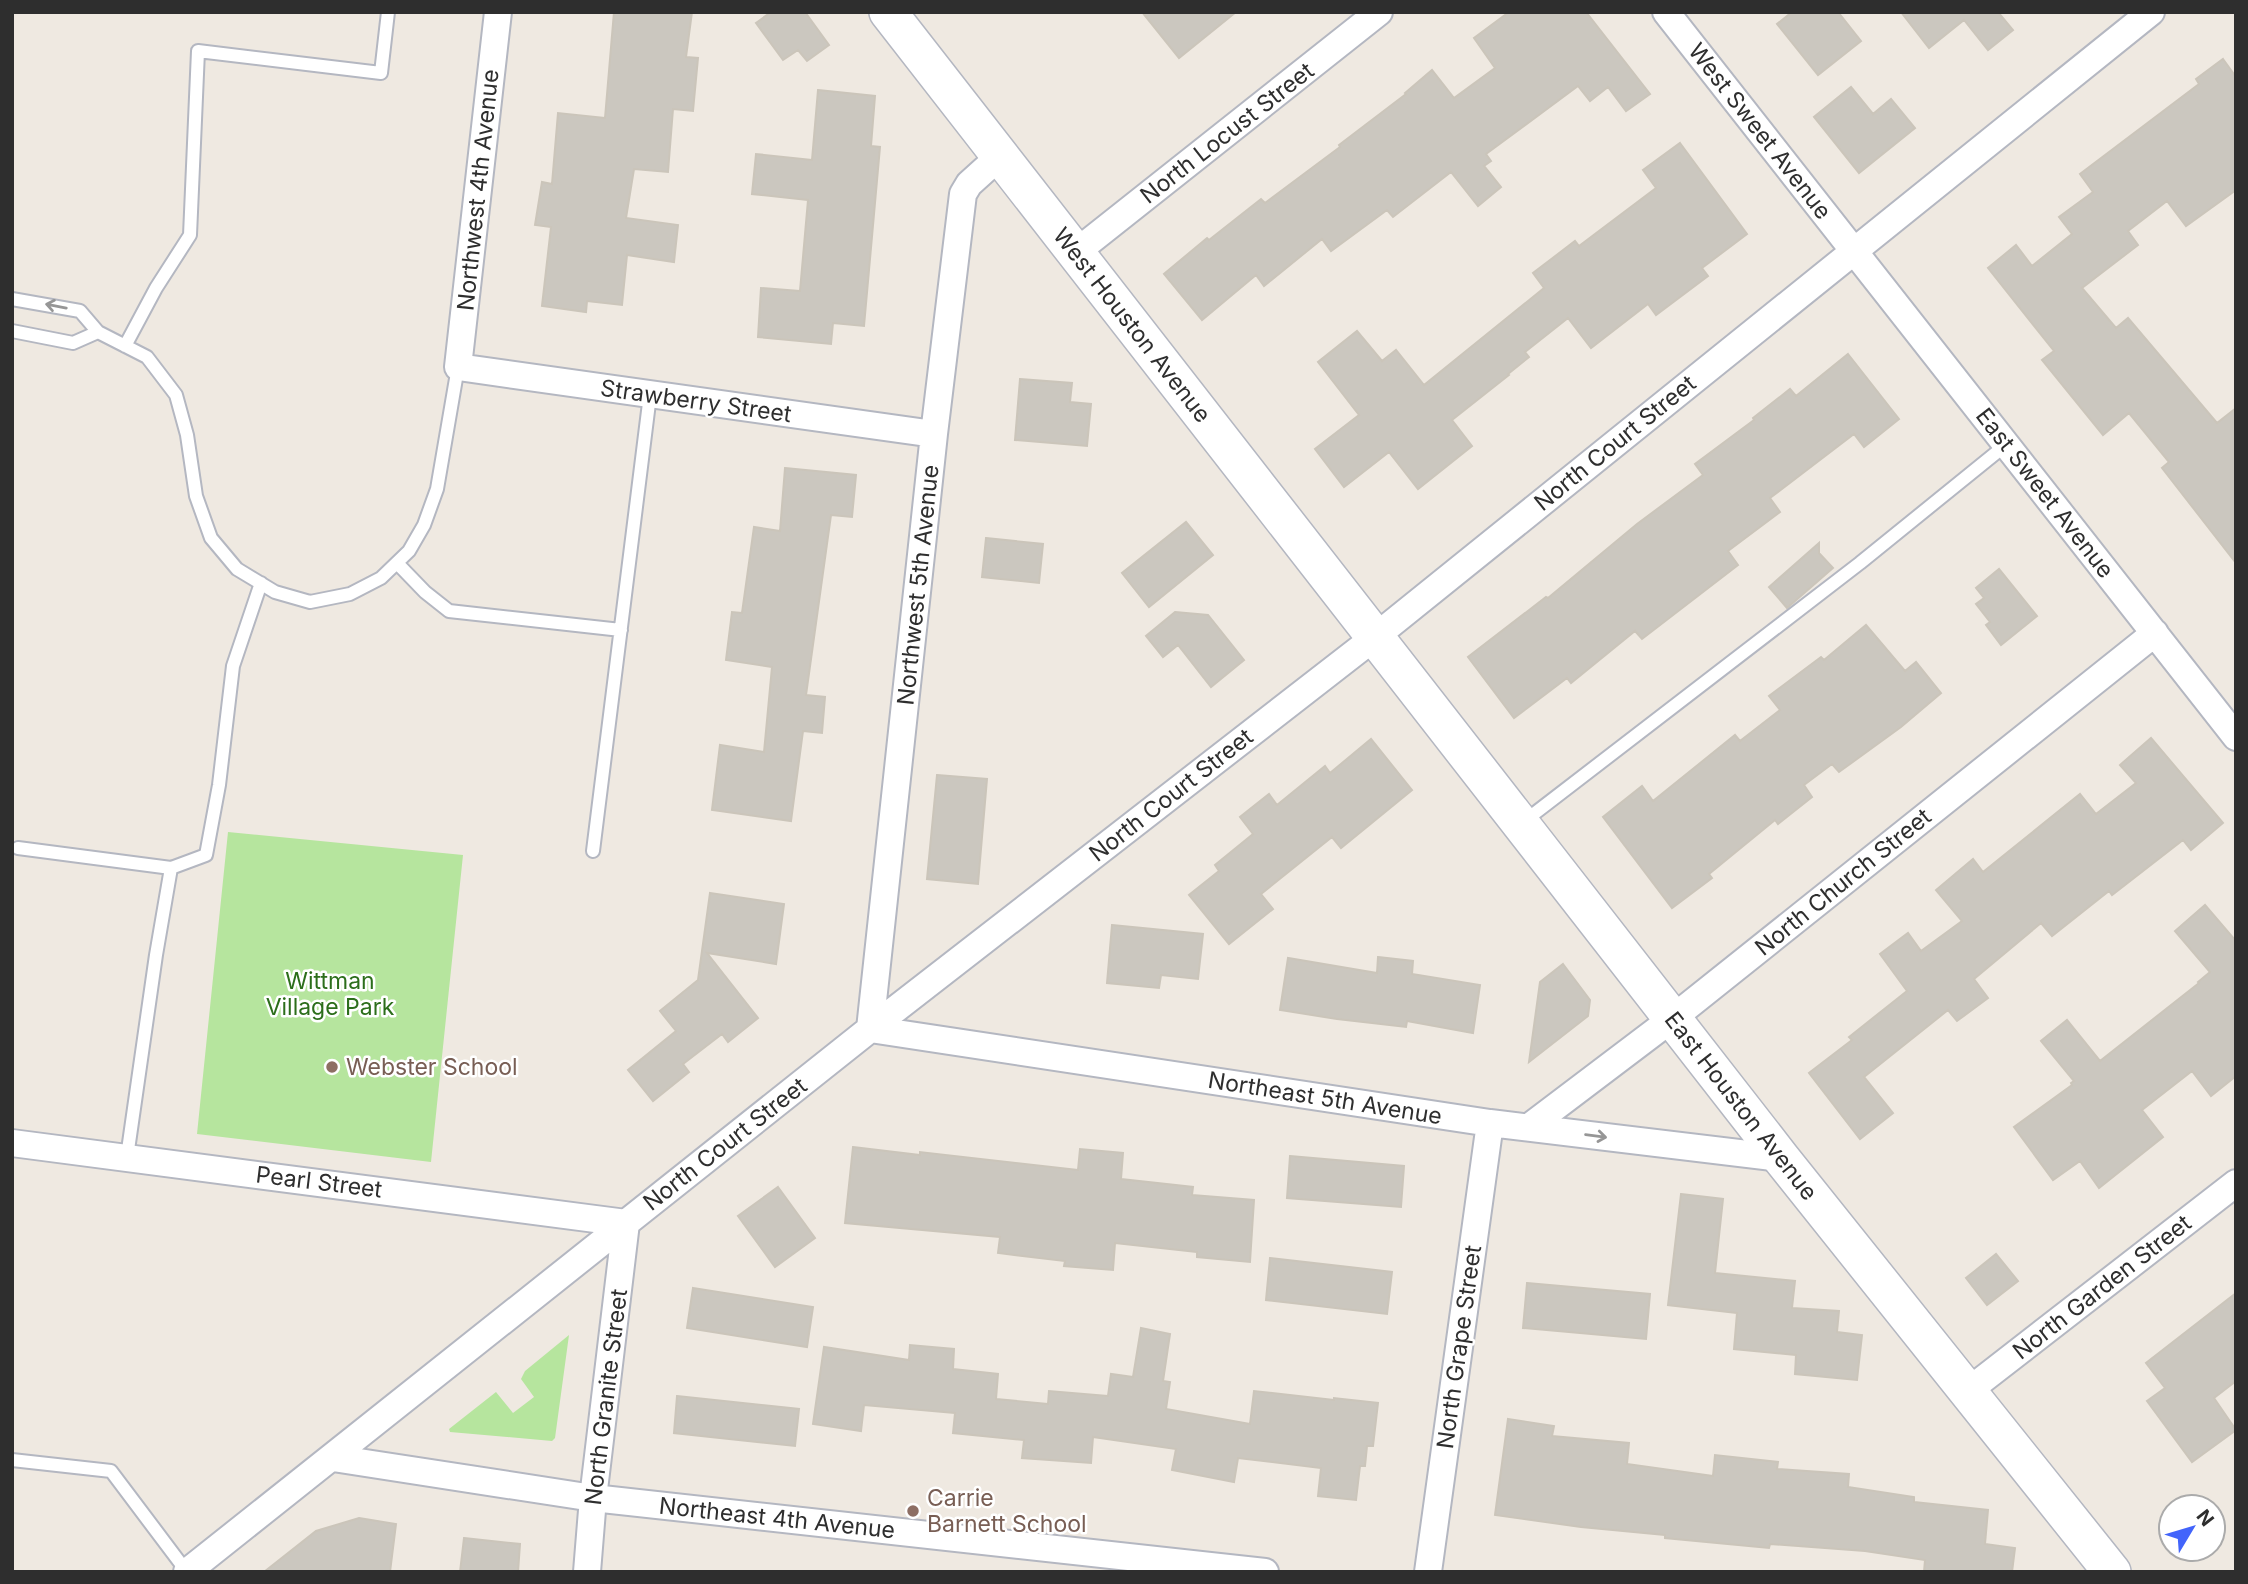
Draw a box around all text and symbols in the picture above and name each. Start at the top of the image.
street label: West Sweet Avenue [1683,37,1837,225]
street label: North Locust Street [1135,56,1320,209]
street label: Northwest 4th Avenue [451,68,505,312]
street label: West Houston Avenue [1047,222,1217,428]
one-way arrow [45,299,68,313]
street label: North Court Street [1529,369,1702,517]
street label: Strawberry Street [599,374,794,428]
street label: East Sweet Avenue [1970,403,2120,583]
street label: Northwest 5th Avenue [891,463,945,707]
street label: North Court Street [1084,722,1259,868]
street label: North Church Street [1749,802,1937,962]
park label: Wittman Village Park [266,967,395,1021]
street label: East Houston Avenue [1659,1006,1823,1206]
place label: Webster School [346,1053,518,1081]
marker: Webster School [324,1059,340,1075]
street label: Northeast 5th Avenue [1206,1066,1444,1130]
street label: North Court Street [638,1071,813,1217]
one-way arrow [1585,1129,1607,1142]
street label: Pearl Street [254,1160,384,1204]
street label: North Garden Street [2007,1208,2197,1365]
street label: North Grape Street [1431,1243,1487,1451]
street label: North Granite Street [579,1287,633,1507]
place label: Carrie Barnett School [927,1484,1087,1538]
street label: Northeast 4th Avenue [658,1492,896,1544]
north arrow [2157,1493,2227,1563]
marker: Carrie Barnett School [905,1503,921,1519]
text: N [2191,1505,2219,1531]

